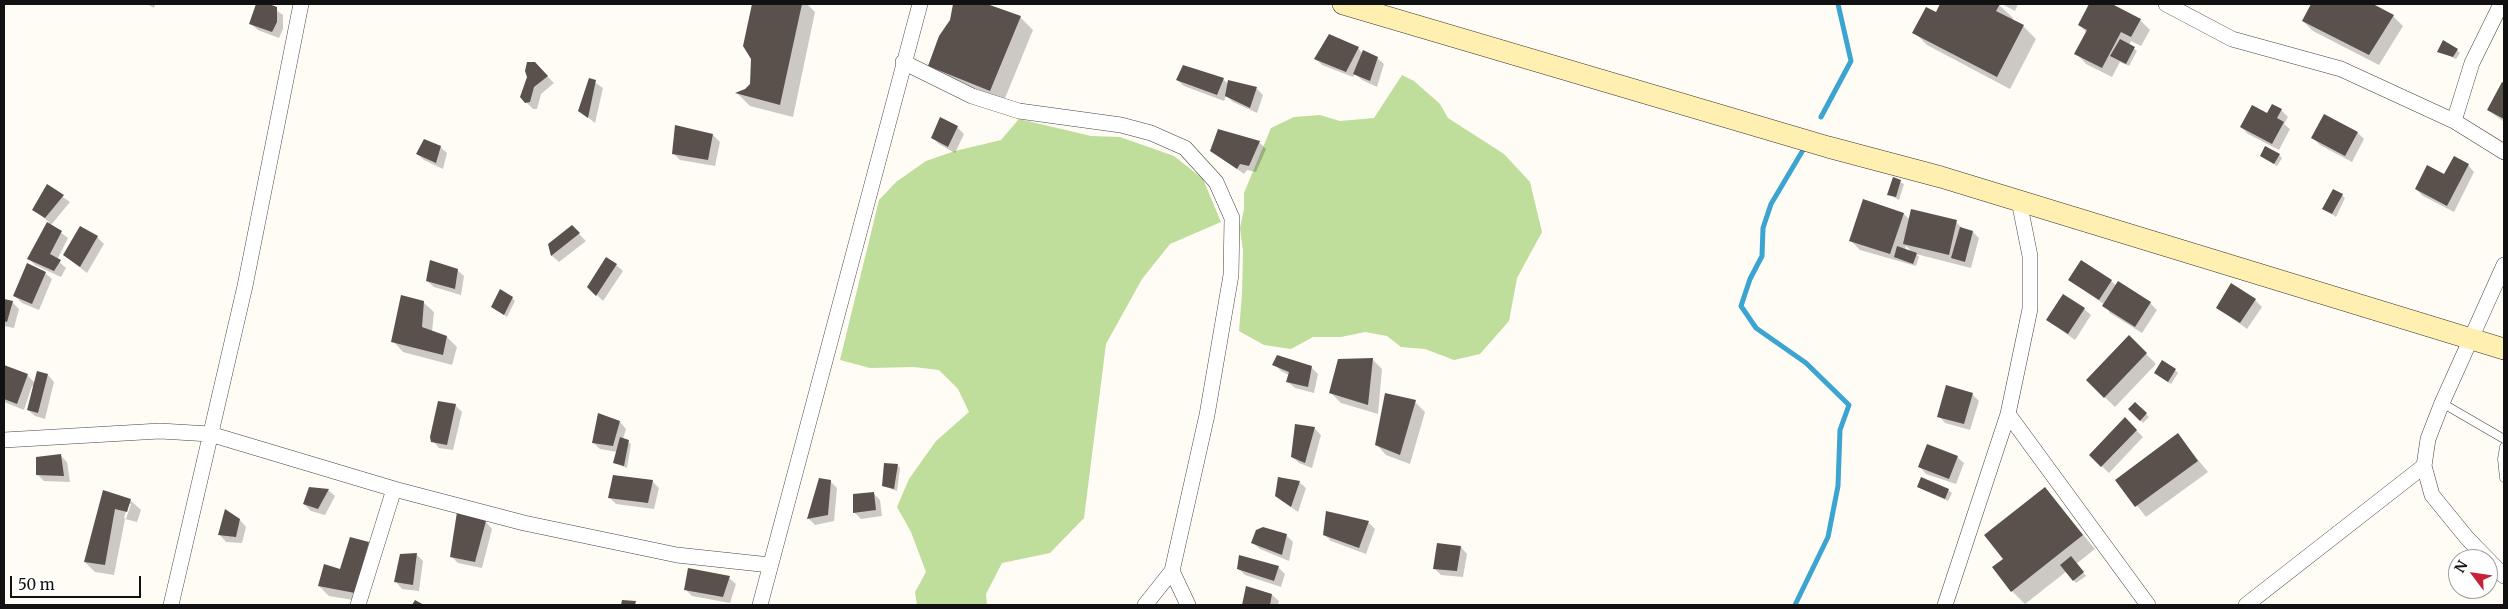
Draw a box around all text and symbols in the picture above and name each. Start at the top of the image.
north arrow [2448,549,2498,599]
text: N [2450,557,2472,576]
scale bar [12,566,144,598]
text: 50 m [18,575,55,594]

